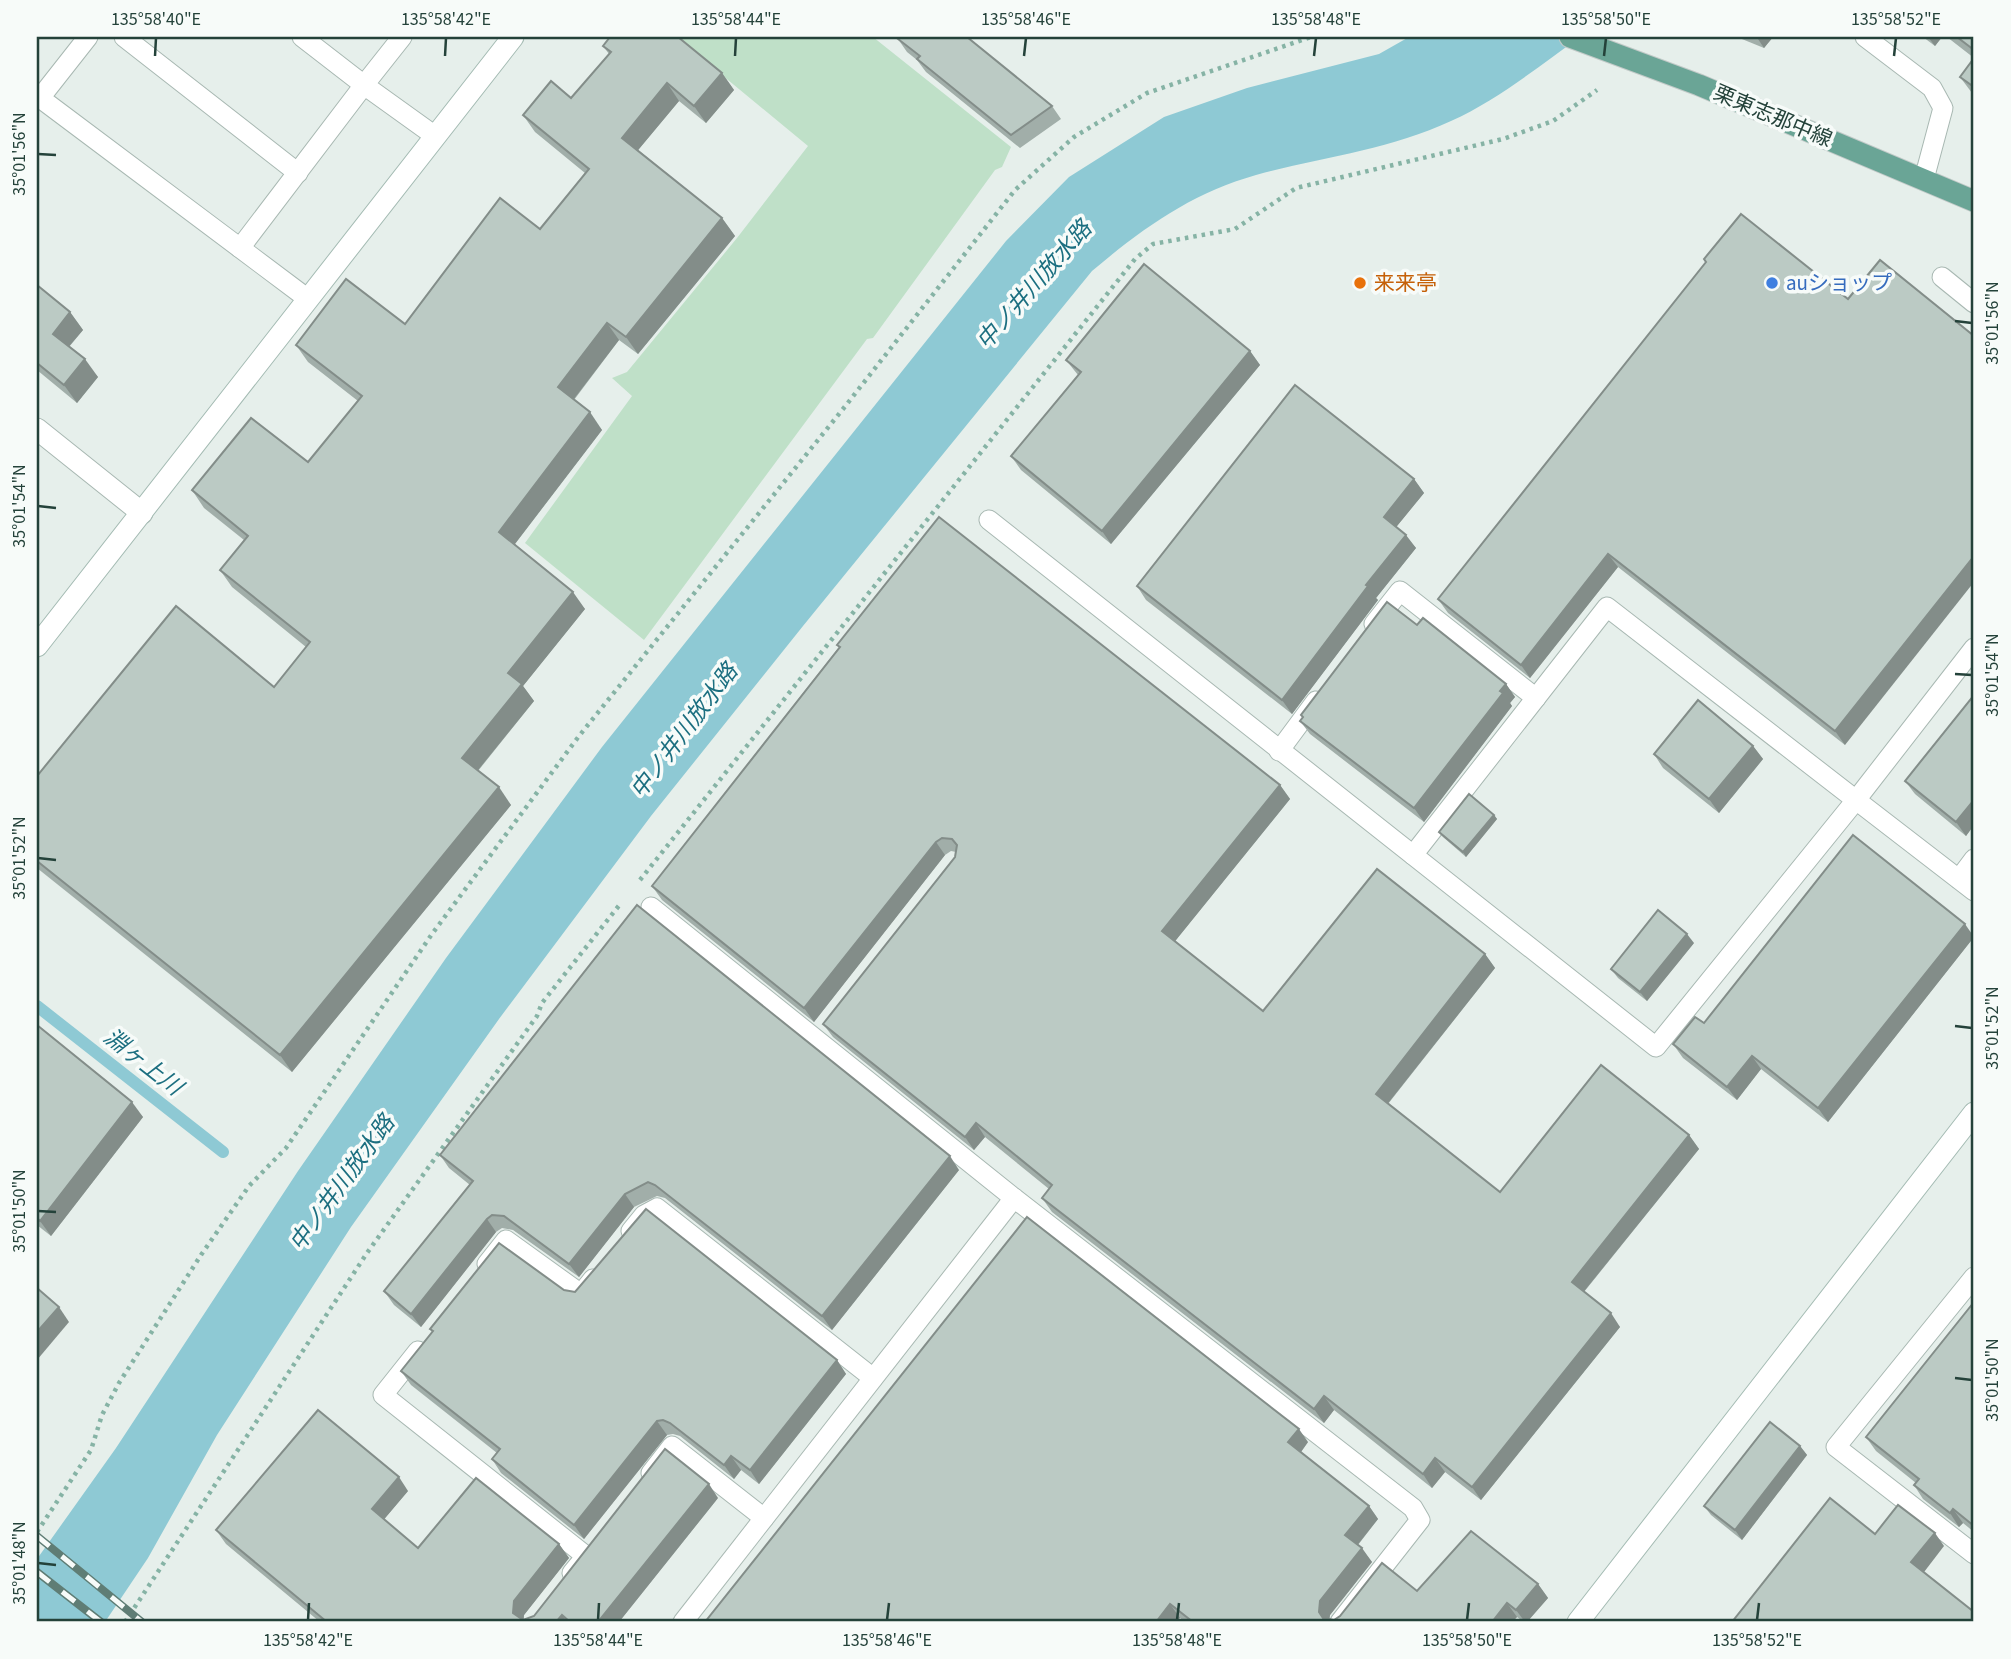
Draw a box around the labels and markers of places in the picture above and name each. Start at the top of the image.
place label: 来来亭 [1374,268,1437,298]
place label: auショップ [1786,268,1892,298]
marker: 来来亭 [1352,275,1368,291]
marker: auショップ [1764,275,1780,291]

